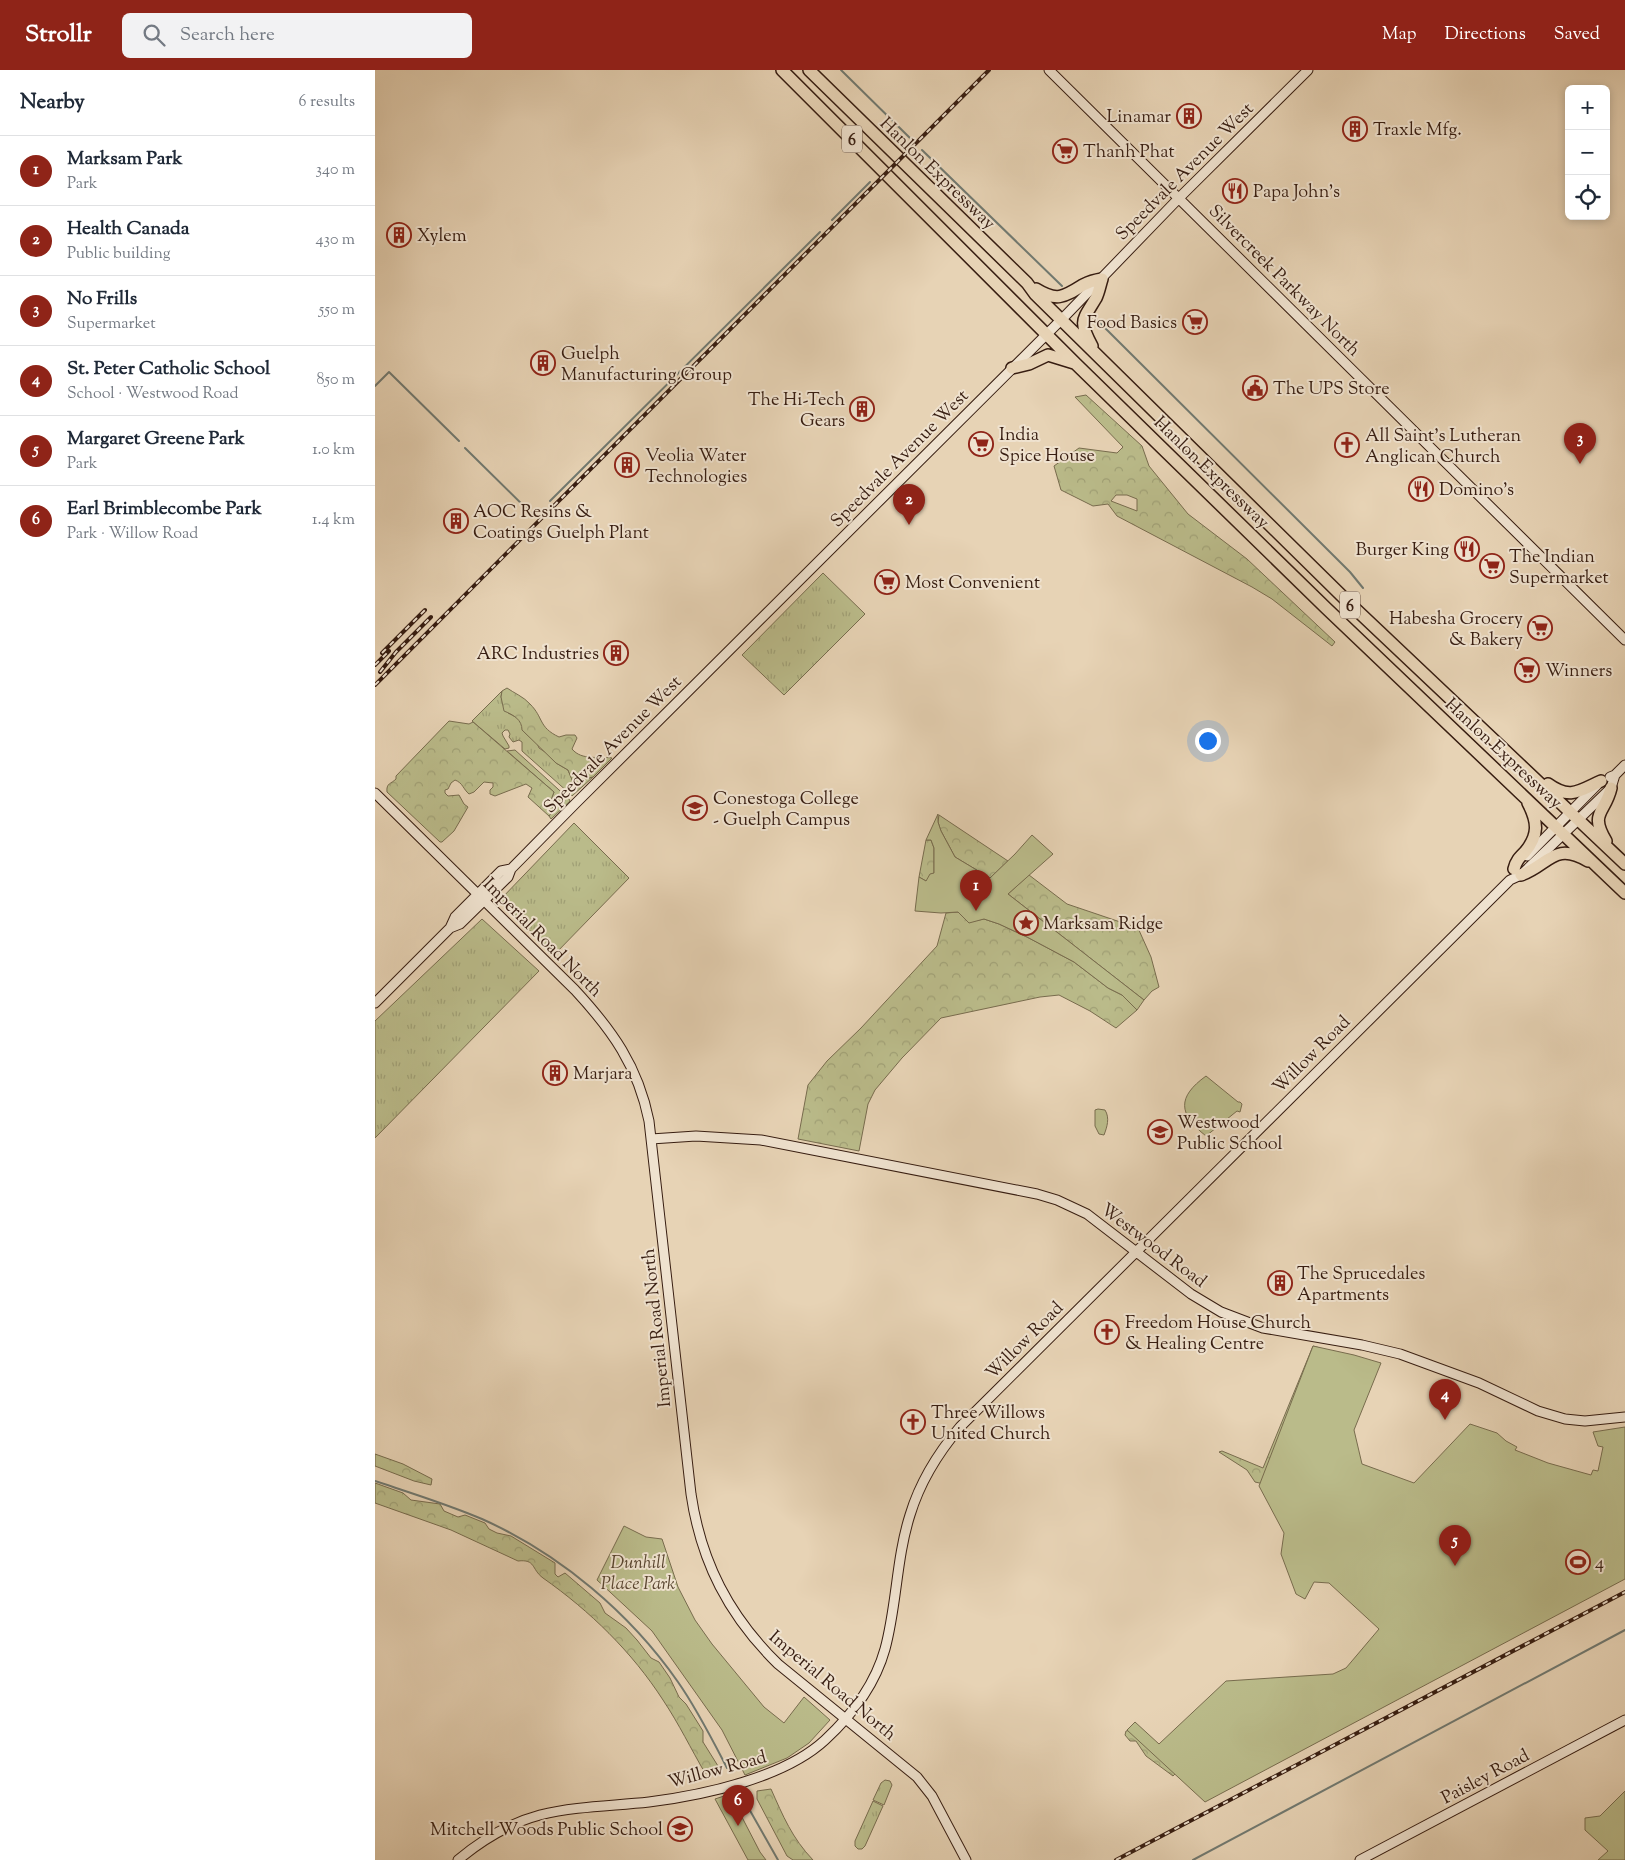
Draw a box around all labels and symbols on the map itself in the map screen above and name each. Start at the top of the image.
street label: Speedvale Avenue West [1110,97,1260,247]
building icon: Linamar [1176,103,1202,129]
place label: Linamar [1106,105,1171,131]
street label: Hanlon Expressway [873,112,1001,237]
building icon: Traxle Mfg. [1342,116,1368,142]
place label: Traxle Mfg. [1373,118,1462,144]
road number: 6 [842,126,862,152]
supermarket icon: Thanh Phat [1052,138,1078,164]
place label: Thanh Phat [1083,140,1175,166]
restaurant icon: Papa John's [1222,178,1248,204]
place label: Papa John's [1253,180,1340,206]
street label: Silvercreek Parkway North [1202,199,1366,364]
building icon: Xylem [386,222,412,248]
place label: Xylem [417,224,467,250]
supermarket icon: Food Basics [1182,309,1208,335]
place label: Food Basics [1087,311,1177,337]
place label: Guelph Manufacturing Group [561,342,732,389]
building icon: Guelph Manufacturing Group [530,350,556,376]
public building icon: The UPS Store [1242,375,1268,401]
place label: The UPS Store [1273,377,1390,403]
street label: Speedvale Avenue West [825,384,975,534]
place label: The Hi-Tech Gears [748,388,845,435]
building icon: The Hi-Tech Gears [849,396,875,422]
street label: Hanlon Expressway [1147,411,1275,536]
place label: India Spice House [999,423,1095,470]
pin: 3 [1564,423,1596,464]
place label: All Saint's Lutheran Anglican Church [1365,424,1522,471]
supermarket icon: India Spice House [968,431,994,457]
church icon: All Saint's Lutheran Anglican Church [1334,432,1360,458]
place label: Veolia Water Technologies [645,444,747,491]
building icon: Veolia Water Technologies [614,452,640,478]
restaurant icon: Domino's [1408,476,1434,502]
place label: Domino's [1439,478,1514,504]
pin: 2 [893,484,925,525]
place label: AOC Resins & Coatings Guelph Plant [473,500,649,547]
building icon: AOC Resins & Coatings Guelph Plant [443,508,469,534]
restaurant icon: Burger King [1454,536,1480,562]
place label: Burger King [1355,538,1449,564]
place label: The Indian Supermarket [1509,545,1609,592]
supermarket icon: The Indian Supermarket [1479,553,1505,579]
supermarket icon: Most Convenient [874,569,900,595]
place label: Most Convenient [905,571,1040,597]
road number: 6 [1340,592,1360,618]
place label: Habesha Grocery & Bakery [1389,607,1523,654]
supermarket icon: Habesha Grocery & Bakery [1527,615,1553,641]
building icon: ARC Industries [603,640,629,666]
place label: ARC Industries [476,642,599,668]
supermarket icon: Winners [1514,657,1540,683]
place label: Winners [1545,659,1612,685]
street label: Speedvale Avenue West [538,670,688,820]
street label: Hanlon Expressway [1438,693,1567,816]
your location [1195,728,1221,754]
place label: Conestoga College - Guelph Campus [713,787,859,834]
school or university icon: Conestoga College - Guelph Campus [682,795,708,821]
pin: 1 [960,870,992,911]
street label: Imperial Road North [476,873,608,1004]
place icon: Marksam Ridge [1013,910,1039,936]
place label: Marksam Ridge [1043,912,1163,938]
street label: Willow Road [1268,1011,1357,1100]
building icon: Marjara [542,1060,568,1086]
place label: Marjara [573,1062,633,1088]
place label: Westwood Public School [1177,1111,1283,1158]
school or university icon: Westwood Public School [1147,1119,1173,1145]
street label: Westwood Road [1094,1198,1211,1295]
street label: Imperial Road North [637,1247,679,1409]
place label: The Sprucedales Apartments [1297,1262,1425,1309]
building icon: The Sprucedales Apartments [1267,1270,1293,1296]
street label: Willow Road [981,1297,1070,1386]
place label: Freedom House Church & Healing Centre [1125,1311,1312,1358]
church icon: Freedom House Church & Healing Centre [1094,1319,1120,1345]
pin: 4 [1429,1379,1461,1420]
place label: Three Willows United Church [931,1401,1051,1448]
church icon: Three Willows United Church [900,1409,926,1435]
pin: 5 [1439,1525,1471,1566]
sports icon: 4 [1565,1549,1591,1575]
park label: Dunhill Place Park [601,1551,675,1598]
place label: 4 [1595,1551,1604,1577]
street label: Imperial Road North [762,1625,902,1748]
street label: Paisley Road [1437,1744,1535,1812]
street label: Willow Road [665,1745,770,1797]
pin: 6 [722,1785,754,1826]
school or university icon: Mitchell Woods Public School [667,1816,693,1842]
place label: Mitchell Woods Public School [430,1818,663,1844]

